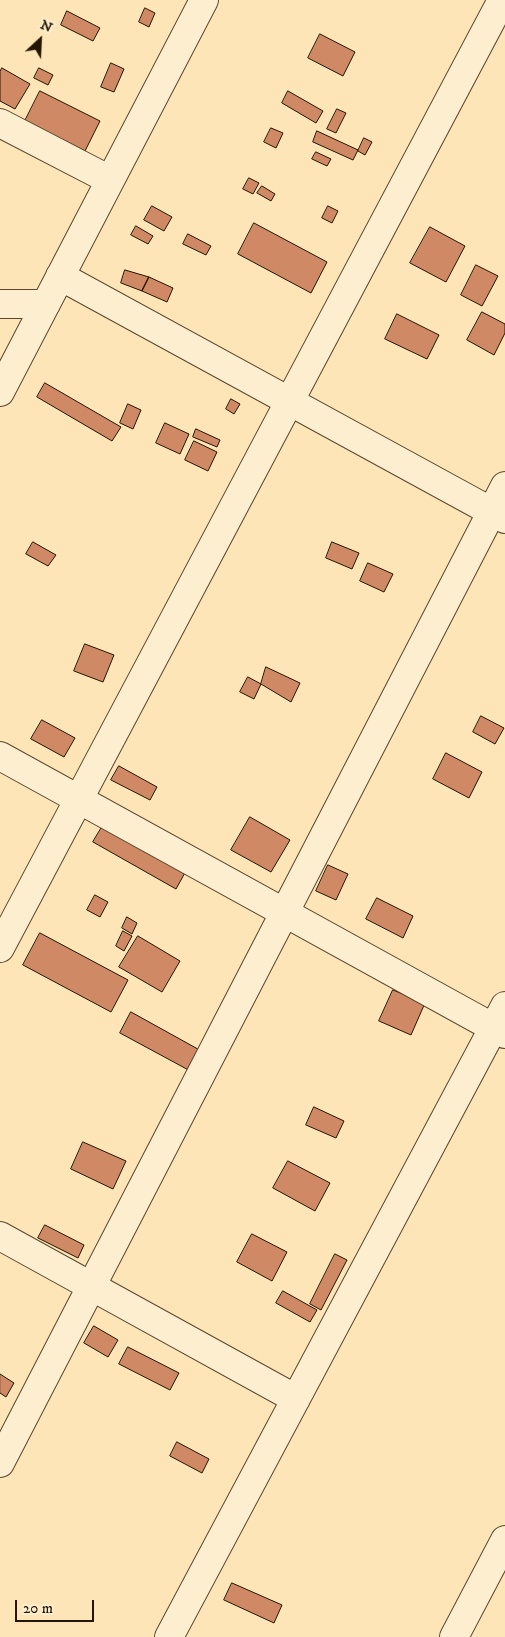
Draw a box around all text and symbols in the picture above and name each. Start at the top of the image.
north arrow [15,15,65,65]
text: N [37,16,55,37]
scale bar [18,1590,96,1622]
text: 20 m [23,1599,53,1618]

